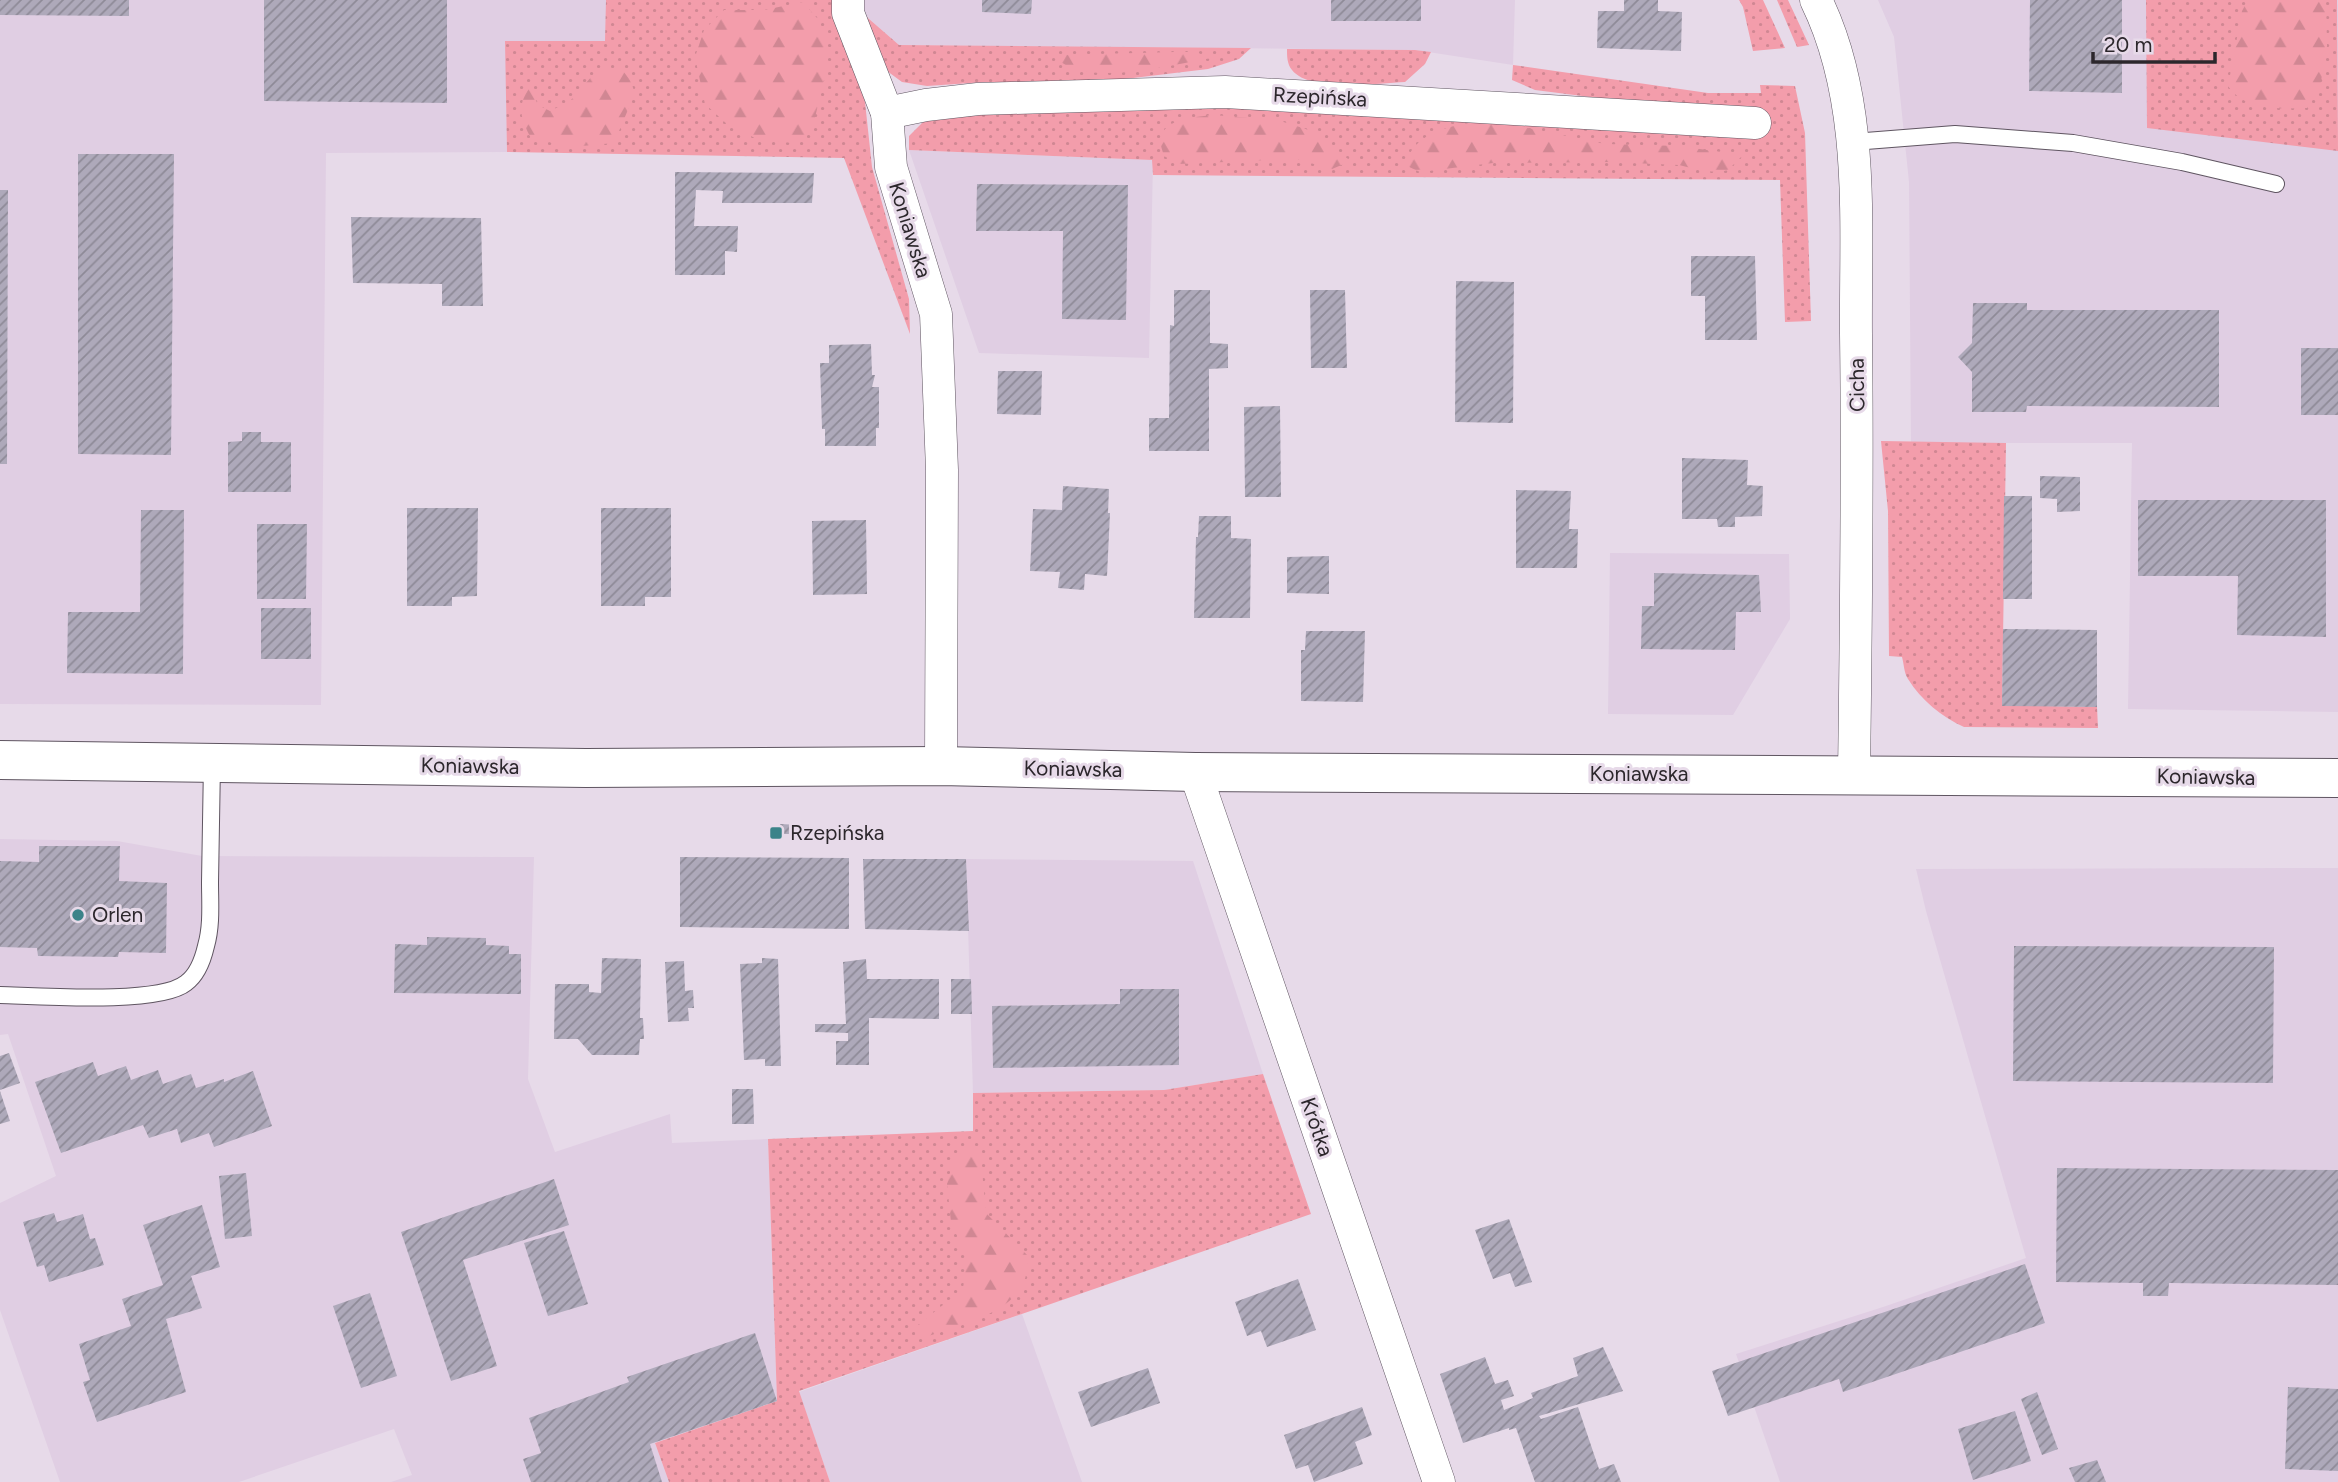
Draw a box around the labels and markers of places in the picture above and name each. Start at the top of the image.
place label: Rzepińska [790,820,884,845]
marker: Rzepińska [768,825,784,841]
place label: Orlen [92,902,143,927]
marker: Orlen [70,907,86,923]

